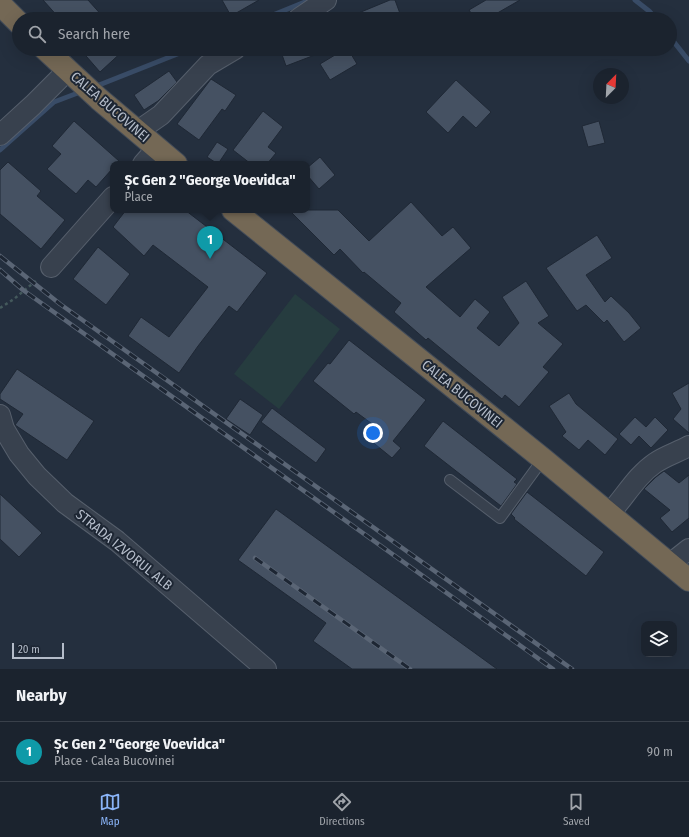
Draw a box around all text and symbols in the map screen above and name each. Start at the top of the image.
search box [12,12,677,56]
icon: search [26,23,48,45]
text: Search here [58,25,130,43]
street label: CALEA BUCOVINEI [67,68,153,146]
north arrow [593,68,629,104]
popup [110,161,310,213]
text: Șc Gen 2 "George Voevidca" [124,171,296,189]
text: Place [124,189,153,204]
pin: 1 [197,226,223,259]
street label: CALEA BUCOVINEI [418,356,506,432]
your location [363,423,383,443]
street label: STRADA IZVORUL ALB [72,506,176,594]
map controls [641,621,677,657]
button: layers [641,621,677,657]
scale bar [12,641,64,660]
text: 20 m [18,643,40,656]
text: Nearby [16,685,67,706]
text: Șc Gen 2 "George Voevidca" [54,735,225,753]
text: 1 [26,744,32,759]
text: 90 m [647,744,673,759]
text: Place · Calea Bucovinei [54,753,174,768]
tab: Map [99,791,121,828]
tab: Directions [319,791,365,828]
tab: Saved [563,791,590,828]

